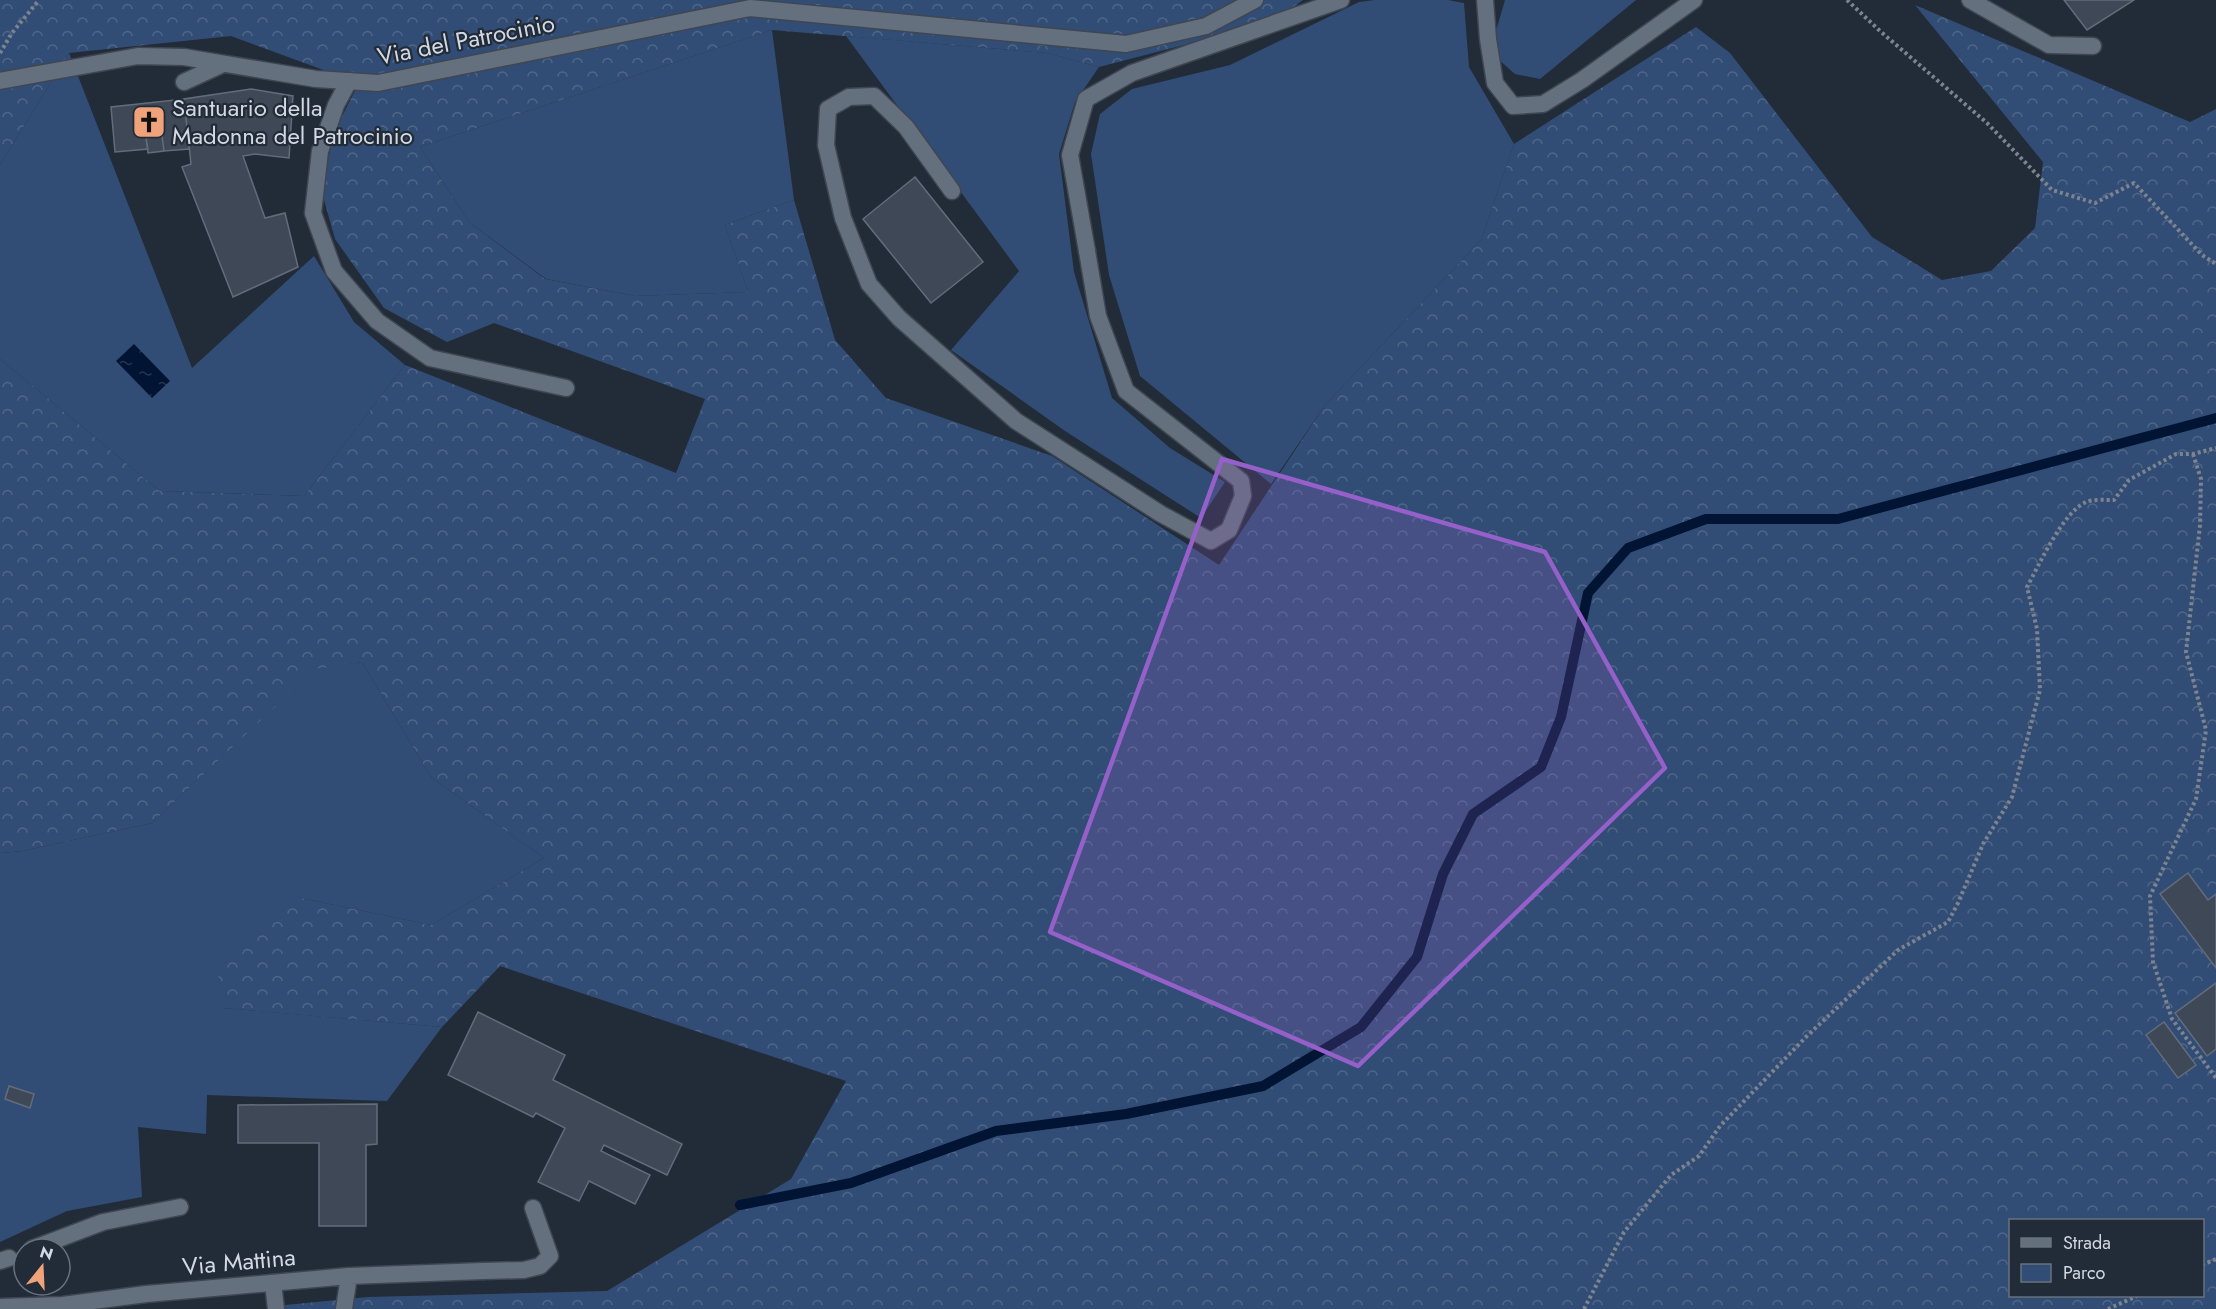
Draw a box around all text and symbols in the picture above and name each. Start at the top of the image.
street label: Via del Patrocinio [374,5,558,74]
place label: Santuario della Madonna del Patrocinio [172,90,413,153]
church icon: Santuario della Madonna del Patrocinio [131,104,167,140]
legend [2009,1219,2204,1297]
text: Strada [2063,1230,2111,1256]
north arrow [12,1237,72,1297]
street label: Via Mattina [181,1239,297,1284]
text: N [37,1240,56,1266]
text: Parco [2063,1260,2105,1286]

